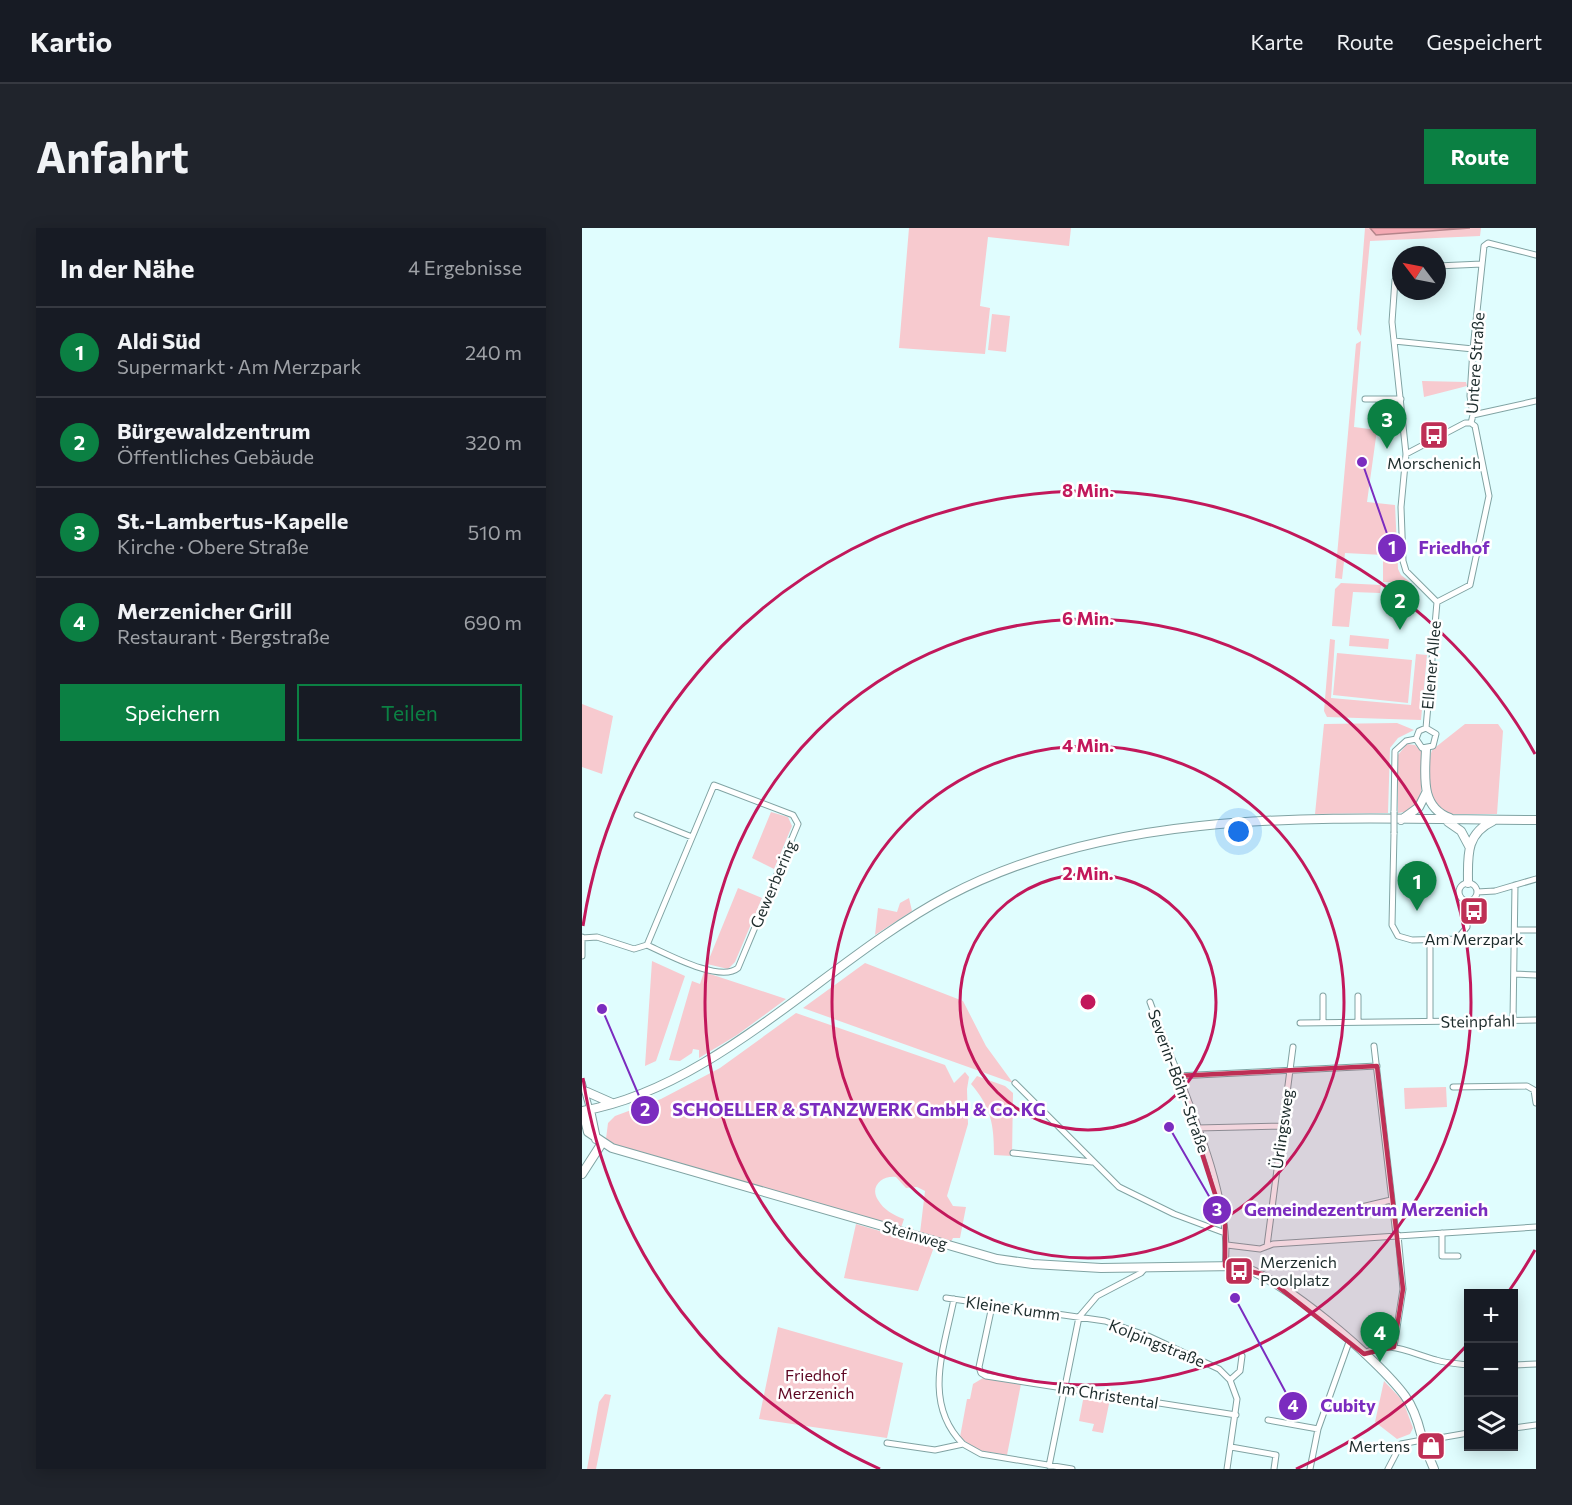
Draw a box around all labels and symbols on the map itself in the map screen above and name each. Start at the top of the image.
north arrow [1392,246,1446,300]
street label: Untere Straße [1461,311,1488,414]
pin: 3 [1368,400,1406,449]
bus stop icon: Morschenich [1418,419,1450,451]
place label: Morschenich [1387,453,1481,472]
text: 8 Min. [1062,479,1114,501]
callout: Friedhof [1377,530,1502,566]
text: 1 [1388,536,1396,558]
text: Friedhof [1418,536,1490,558]
pin: 2 [1380,580,1420,630]
text: 6 Min. [1062,607,1114,629]
street label: Ellener Allee [1417,620,1444,710]
text: 4 Min. [1062,734,1114,756]
your location [1224,817,1253,846]
street label: Gewerbering [746,837,800,931]
text: 2 Min. [1062,862,1114,884]
pin: 1 [1398,862,1436,911]
bus stop icon: Am Merzpark [1458,895,1490,927]
place label: Am Merzpark [1424,929,1524,948]
centre of rings [1078,992,1098,1012]
street label: Severin-Böhr-Straße [1145,1007,1214,1155]
street label: Steinpfahl [1441,1010,1515,1031]
street label: Ürlingsweg [1266,1087,1297,1170]
callout: SCHOELLER & STANZWERK GmbH & Co. KG [630,1092,1058,1128]
text: 2 [640,1098,650,1120]
text: SCHOELLER & STANZWERK GmbH & Co. KG [672,1098,1046,1120]
callout: Gemeindezentrum Merzenich [1202,1192,1500,1228]
text: 3 [1212,1198,1222,1220]
text: Gemeindezentrum Merzenich [1244,1198,1488,1220]
street label: Steinweg [880,1216,950,1253]
place label: Merzenich Poolplatz [1260,1252,1337,1289]
bus stop icon: Merzenich Poolplatz [1223,1255,1255,1287]
street label: Kleine Kumm [965,1291,1062,1324]
pin: 4 [1360,1312,1400,1362]
street label: Kolpingstraße [1106,1315,1208,1370]
park label: Friedhof Merzenich [778,1365,854,1402]
street label: Im Christental [1056,1377,1160,1412]
callout: Cubity [1278,1388,1387,1424]
text: 4 [1287,1394,1299,1416]
text: Cubity [1320,1394,1376,1416]
shop icon: Mertens [1415,1430,1447,1462]
place label: Mertens [1349,1436,1410,1455]

